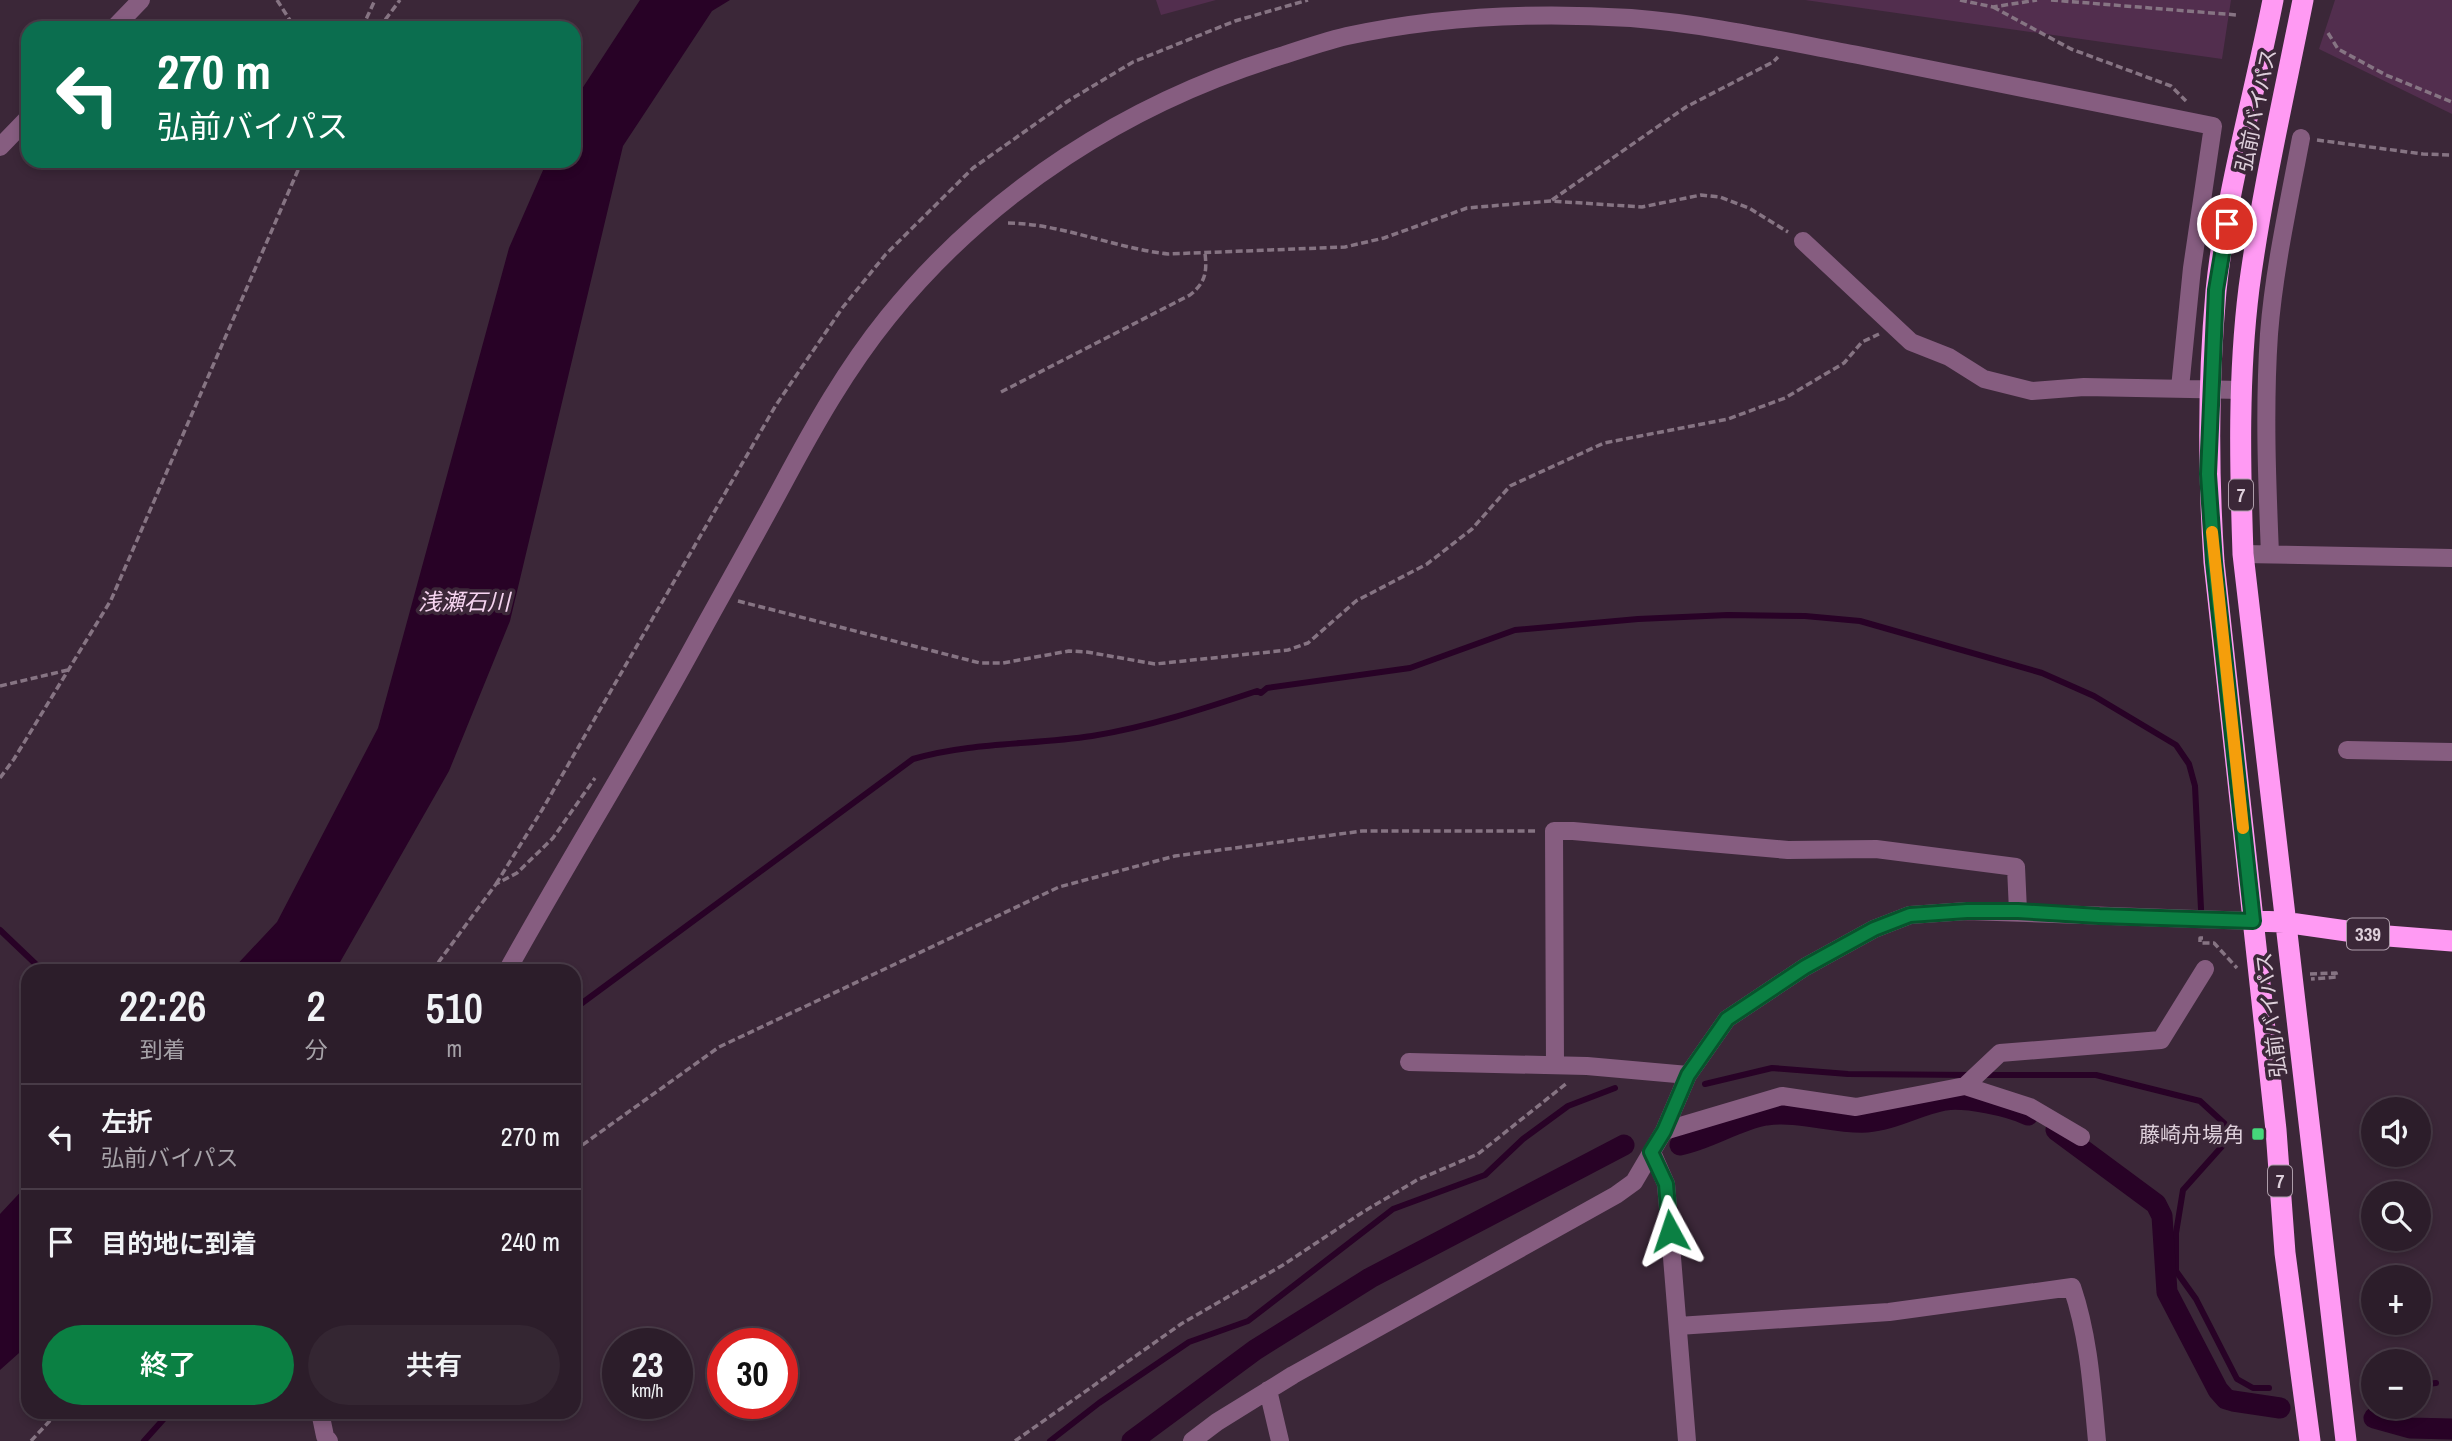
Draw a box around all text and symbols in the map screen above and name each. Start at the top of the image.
text: 270 m [157,38,271,104]
street label: 弘前バイパス [2229,46,2283,174]
icon: left [42,49,133,140]
text: 弘前バイパス [157,105,348,148]
pin [2197,194,2257,254]
icon: arrive [2208,205,2246,243]
road number: 7 [2229,480,2253,510]
water label: 浅瀬石川 [418,586,513,617]
road number: 339 [2347,918,2389,950]
street label: 弘前バイパス [2249,951,2293,1079]
text: 22:26 [119,978,206,1034]
text: 2 [306,978,326,1034]
text: 510 [426,980,483,1036]
text: m [446,1033,462,1064]
text: 到着 [140,1034,186,1065]
text: 分 [304,1034,327,1065]
map controls [2361,1097,2431,1419]
button: sound [2361,1097,2431,1167]
text: 左折 [101,1104,153,1139]
icon: left [42,1118,80,1156]
text: 270 m [501,1119,560,1154]
place label: 藤崎舟場角 [2139,1120,2244,1149]
marker: 藤崎舟場角 [2250,1126,2266,1142]
text: 弘前バイパス [101,1142,239,1173]
road number: 7 [2268,1166,2292,1196]
button: search [2361,1181,2431,1251]
position arrow [1633,1194,1707,1268]
icon: arrive [42,1223,80,1261]
text: 240 m [501,1224,560,1259]
text: 目的地に到着 [101,1226,257,1261]
button: + [2361,1265,2431,1335]
button: 終了 [42,1325,294,1405]
button: 共有 [308,1325,560,1405]
speed limit sign: 30 [707,1328,798,1419]
text: 23 [632,1341,663,1388]
button: − [2361,1349,2431,1419]
text: km/h [632,1378,664,1403]

